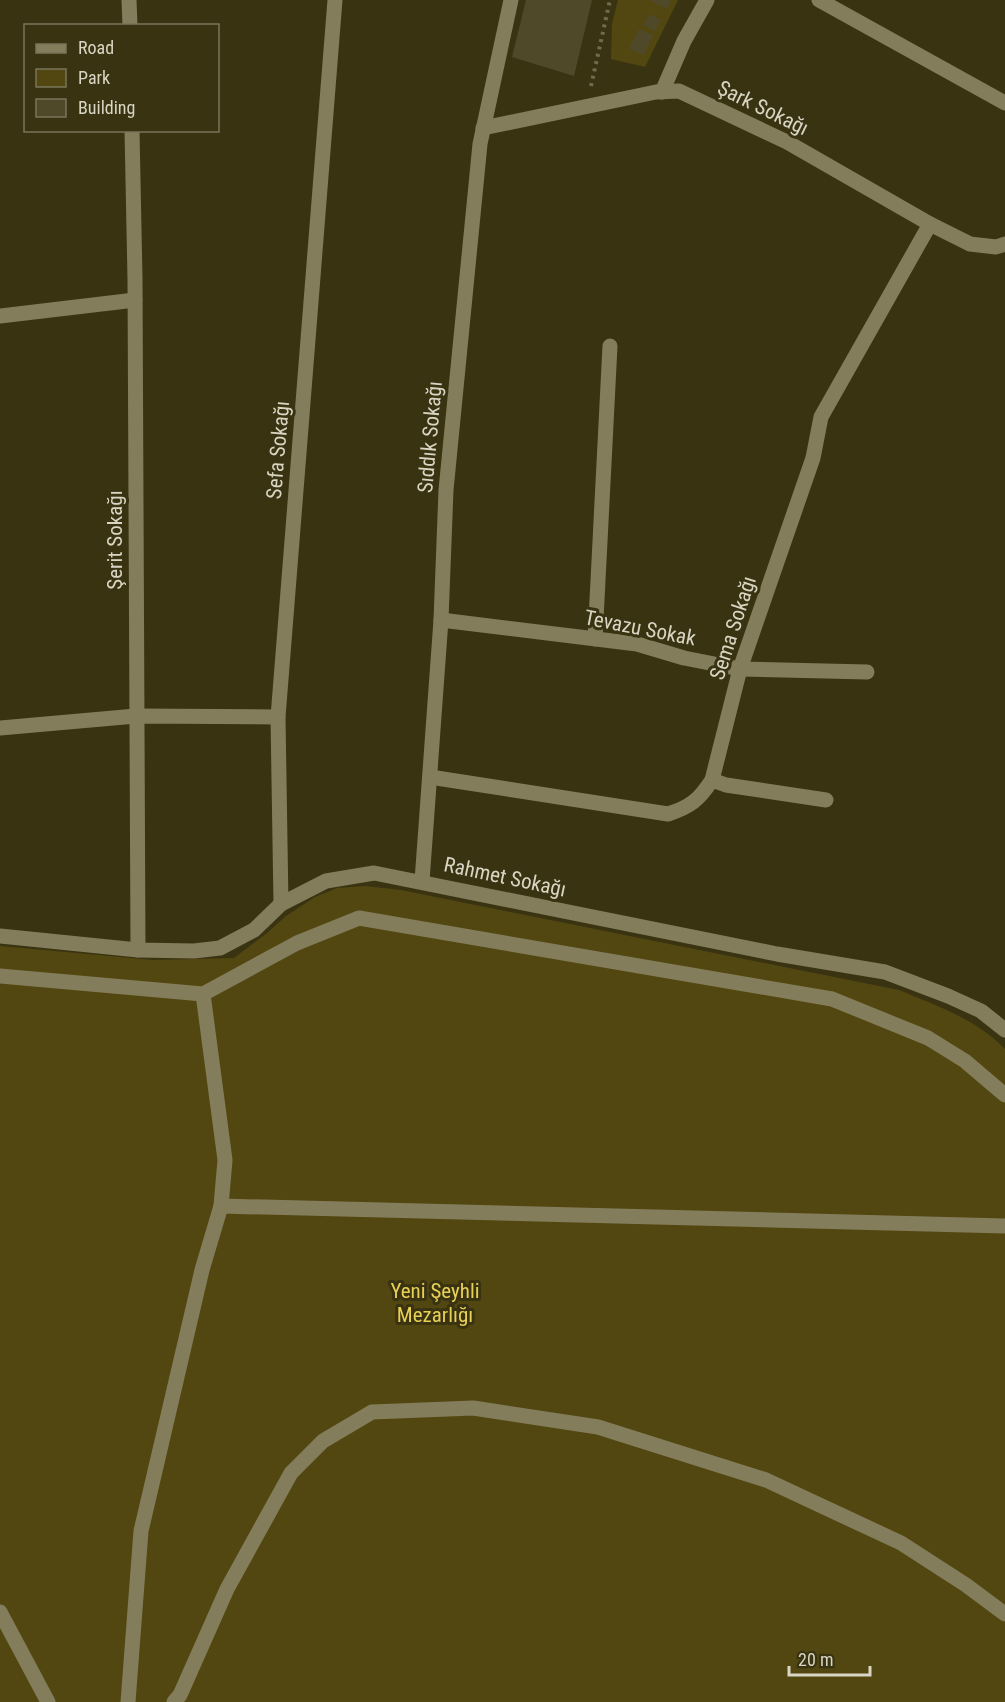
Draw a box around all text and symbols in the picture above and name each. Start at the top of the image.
legend [24,24,219,132]
text: Road [78,37,114,58]
text: Park [78,67,110,88]
street label: Şark Sokağı [714,76,812,140]
text: Building [78,97,135,118]
street label: Sıddık Sokağı [413,380,447,494]
street label: Sefa Sokağı [262,400,294,500]
street label: Şerit Sokağı [103,490,127,590]
street label: Sema Sokağı [705,573,761,683]
street label: Tevazu Sokak [582,605,698,651]
street label: Rahmet Sokağı [442,852,568,902]
park label: Yeni Şeyhli Mezarlığı [390,1279,480,1327]
scale bar [789,1639,870,1677]
text: 20 m [798,1649,833,1670]

